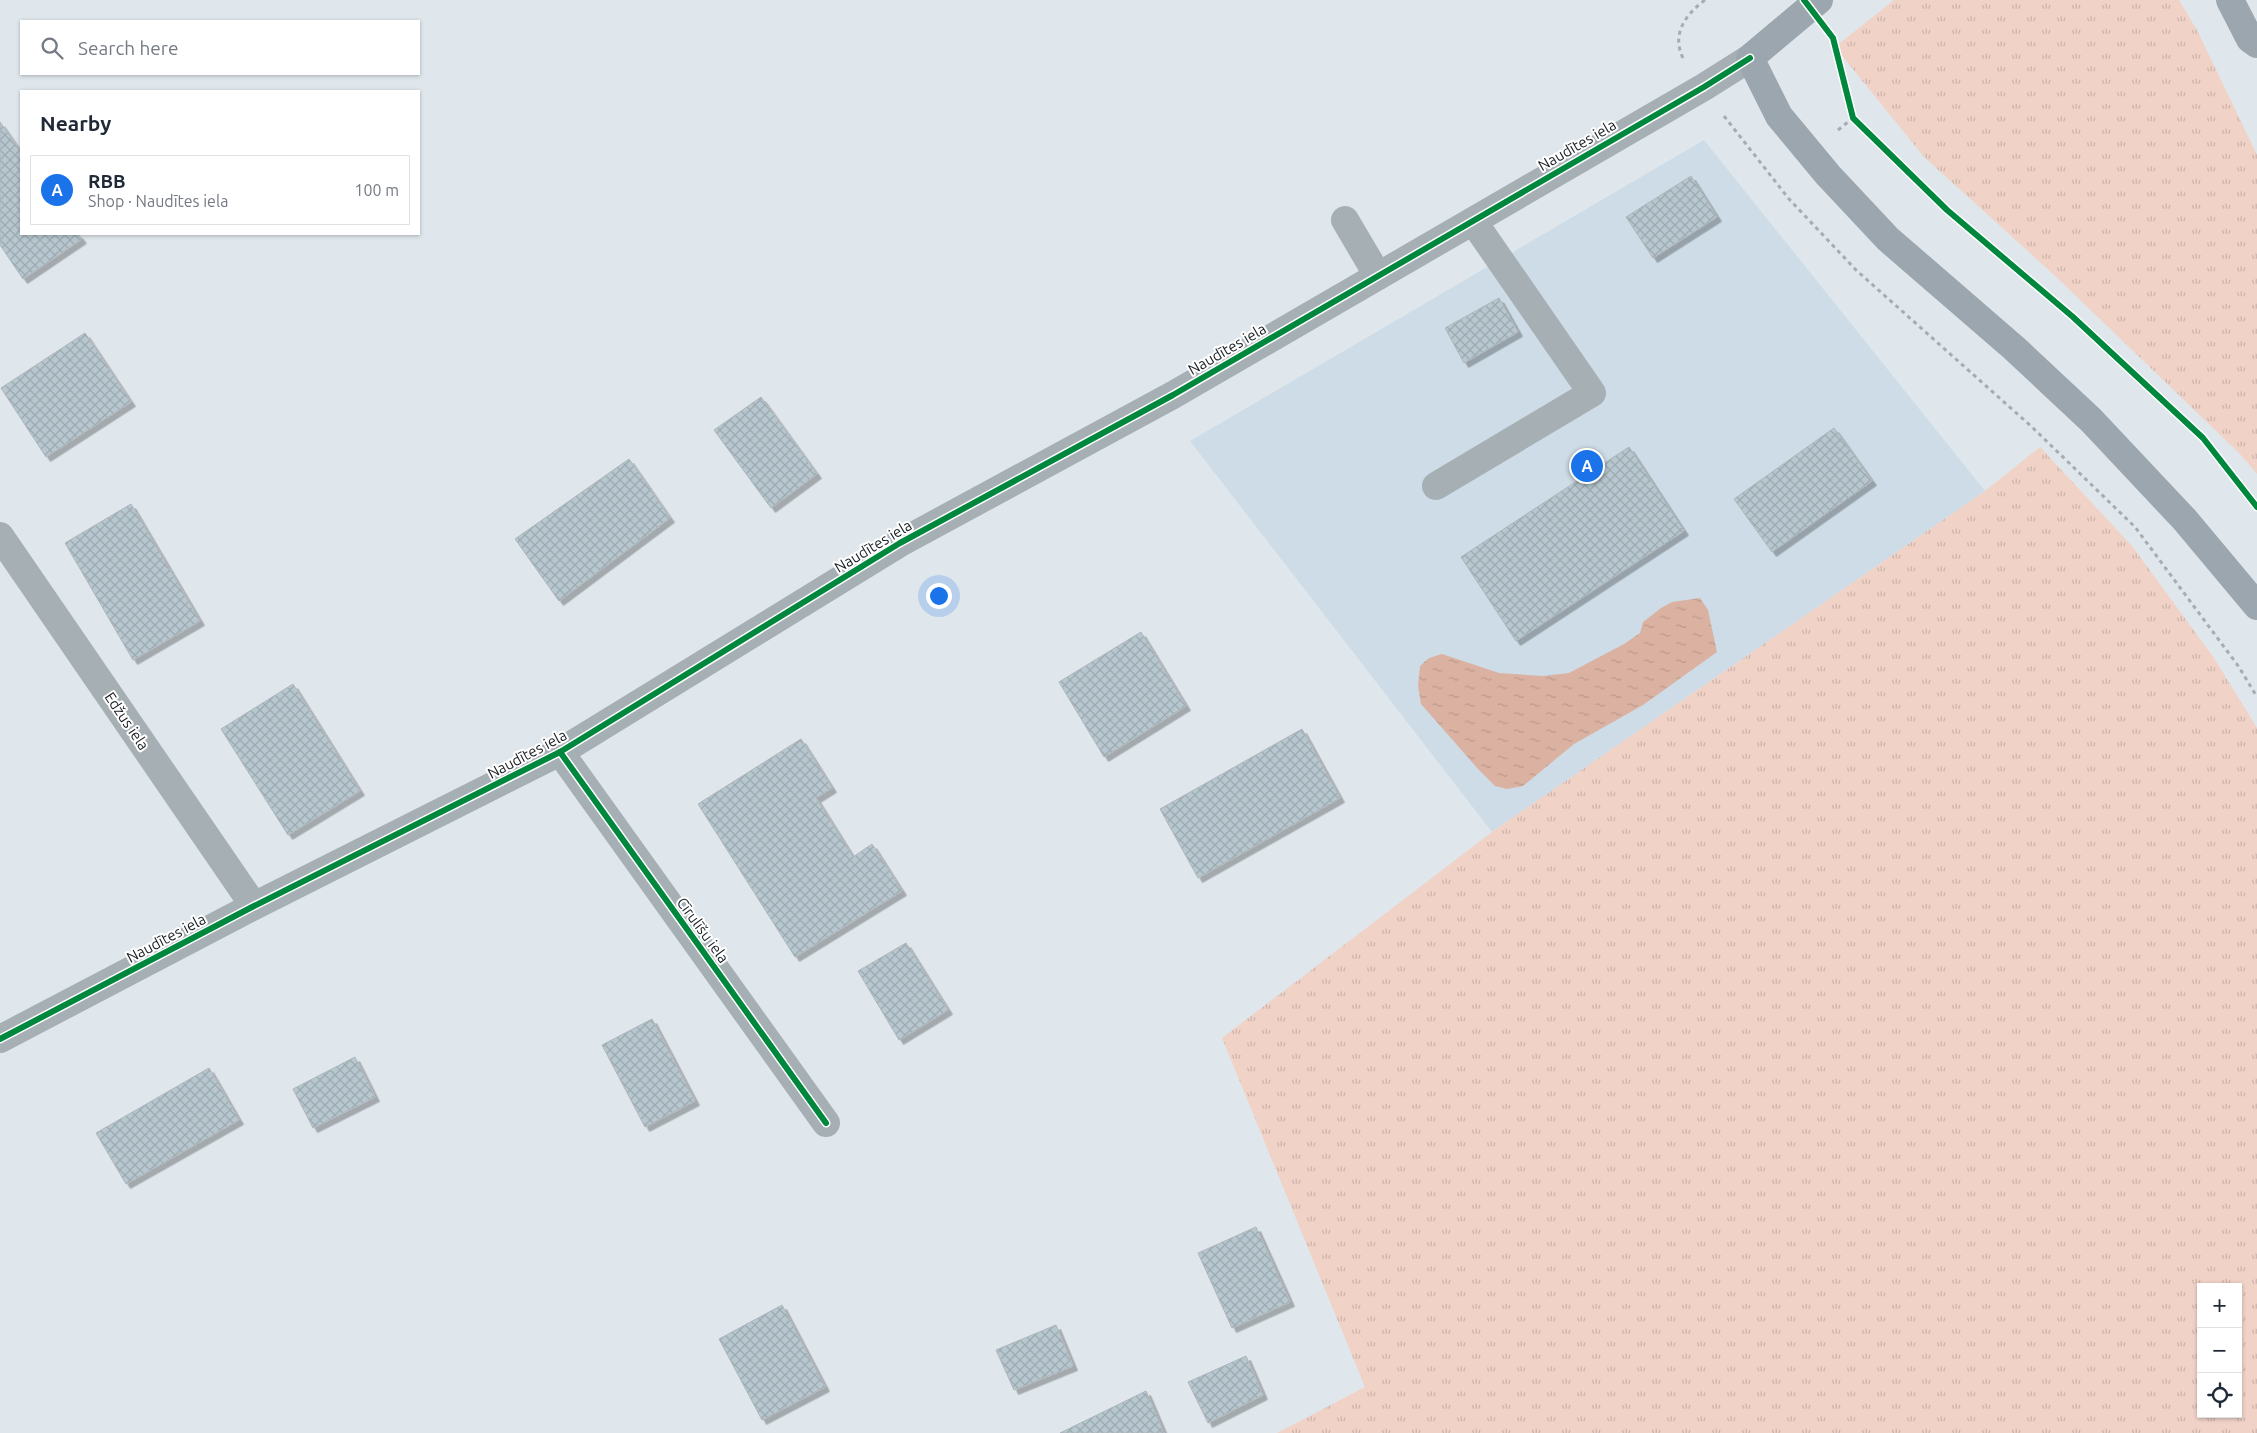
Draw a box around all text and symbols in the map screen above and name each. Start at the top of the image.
search box [20,20,420,75]
icon: search [38,34,66,62]
text: Search here [78,37,178,59]
text: Nearby [40,111,111,135]
street label: Naudītes iela [1535,116,1619,174]
text: RBB [88,170,126,192]
text: A [51,181,63,199]
text: 100 m [354,181,399,199]
text: Shop · Naudītes iela [88,192,228,210]
street label: Naudītes iela [1185,320,1269,378]
pin: A [1571,447,1603,485]
street label: Naudītes iela [831,516,915,576]
your location [926,583,952,609]
street label: Edžus iela [101,689,153,753]
street label: Naudītes iela [485,726,569,782]
street label: Cīrulīšu iela [674,894,732,966]
street label: Naudītes iela [124,910,208,966]
map controls [2197,1283,2242,1418]
button: + [2197,1283,2242,1328]
button: − [2197,1328,2242,1373]
button: locate [2197,1373,2242,1418]

